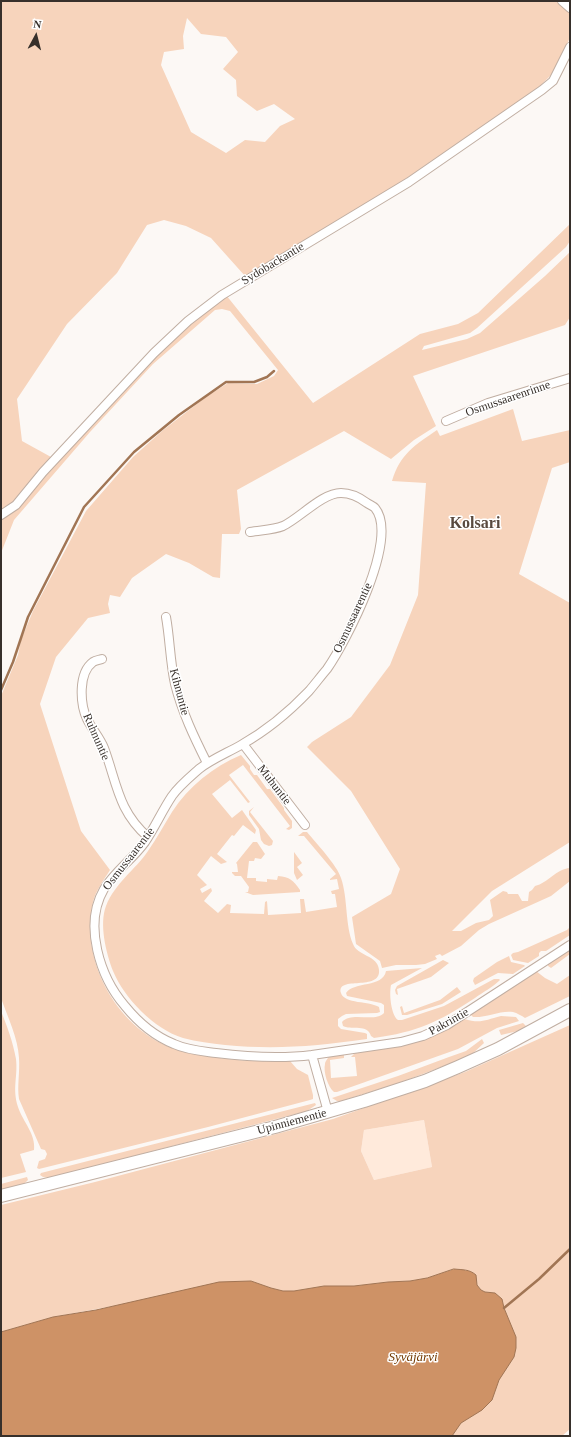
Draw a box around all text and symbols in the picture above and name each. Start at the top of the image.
north arrow [16,16,56,56]
text: N [33,18,42,31]
street label: Sydobackantie [239,240,307,288]
street label: Osmussaarenrinne [464,378,552,420]
district label: Kolsari [450,514,500,534]
street label: Osmussaarentie [330,581,376,655]
street label: Kihnuntie [166,667,192,717]
street label: Ruhnuntie [79,711,113,763]
street label: Muhuntie [254,762,294,808]
street label: Osmussaarentie [100,825,158,893]
street label: Pakrintie [427,1005,471,1039]
street label: Upinniementie [256,1106,328,1138]
water label: Syväjärvi [388,1350,438,1366]

